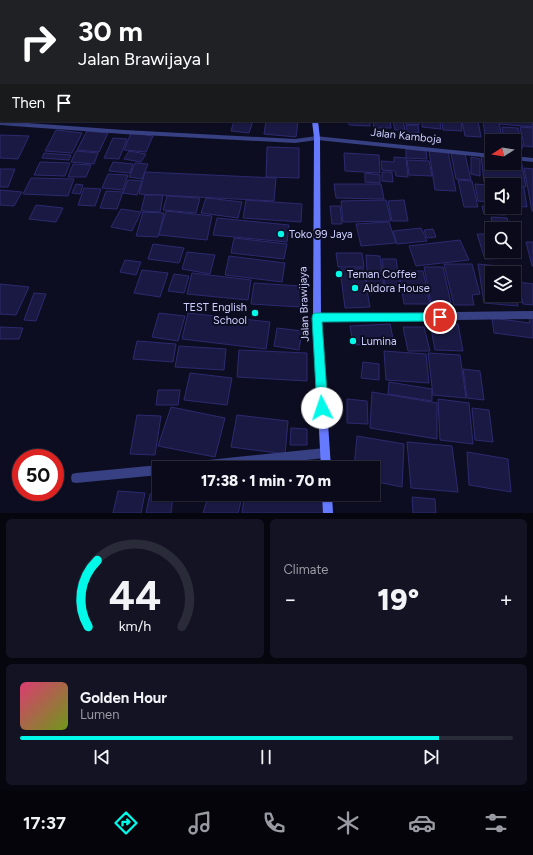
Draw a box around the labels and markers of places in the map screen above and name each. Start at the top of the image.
place label: Toko 99 Jaya [289,228,353,241]
marker: Toko 99 Jaya [276,229,286,239]
place label: Teman Coffee [347,268,417,281]
marker: Teman Coffee [334,269,344,279]
place label: Aldora House [363,282,430,295]
marker: Aldora House [350,283,360,293]
pin [423,300,457,334]
place label: TEST English School [184,301,247,327]
marker: TEST English School [250,308,260,318]
place label: Lumina [361,335,397,348]
marker: Lumina [348,336,358,346]

